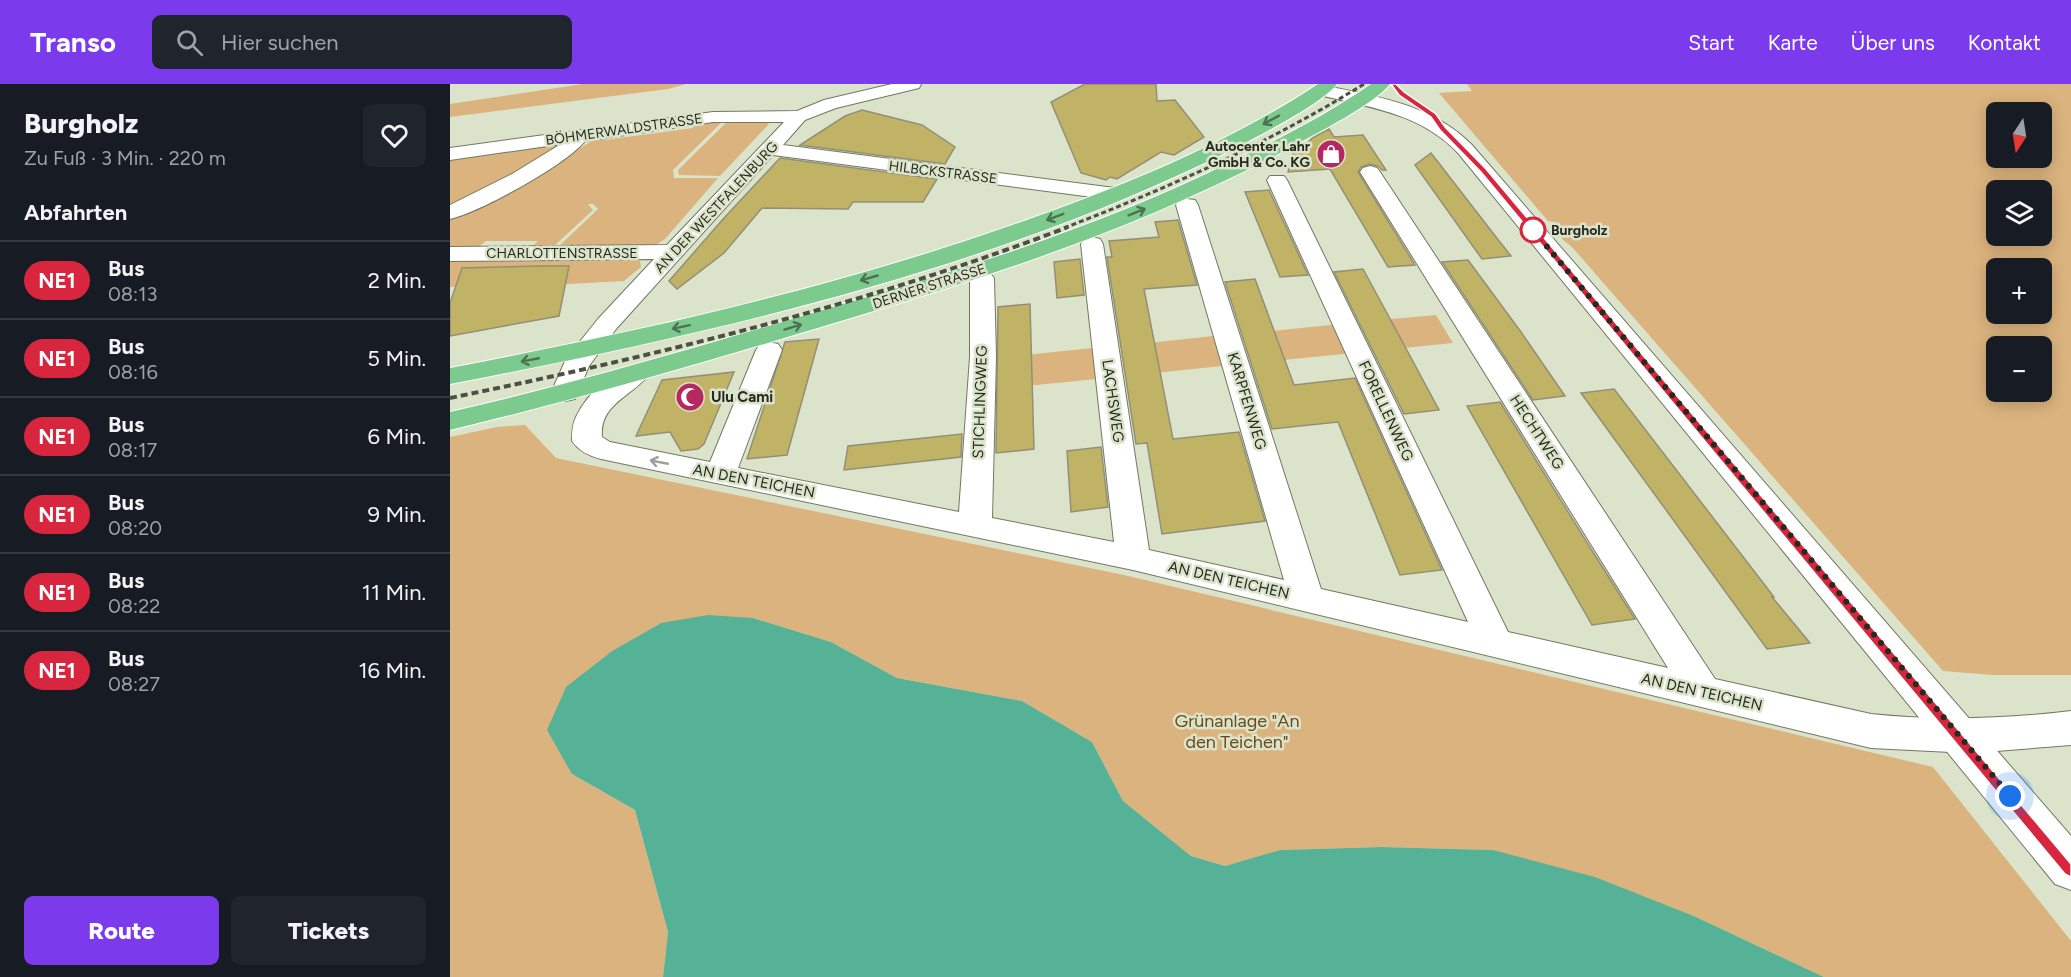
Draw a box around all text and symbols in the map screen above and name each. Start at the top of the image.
search box [152,15,572,69]
text: Transo [30,25,116,59]
icon: search [173,26,206,59]
text: Hier suchen [221,29,339,56]
text: Start [1688,30,1735,55]
text: Karte [1768,30,1818,55]
text: Über uns [1851,30,1935,55]
text: Kontakt [1968,30,2041,55]
north arrow [1986,102,2052,168]
map controls [1986,102,2052,402]
button: heart [363,104,426,167]
text: Burgholz [24,106,138,140]
street label: BÖHMERWALDSTRASSE [545,110,704,149]
one-way arrow [1263,115,1280,127]
street label: AN DER WESTFALENBURG [651,138,782,277]
place label: Autocenter Lahr GmbH & Co. KG [1205,138,1311,171]
shop icon: Autocenter Lahr GmbH & Co. KG [1315,138,1347,170]
text: Zu Fuß · 3 Min. · 220 m [24,146,226,170]
street label: HILBCKSTRASSE [888,157,998,188]
button: layers [1986,180,2052,246]
text: Abfahrten [24,199,127,226]
one-way arrow [1127,206,1146,217]
one-way arrow [1046,213,1065,224]
marker: Burgholz [1520,217,1546,243]
place label: Burgholz [1551,222,1608,239]
street label: CHARLOTTENSTRASSE [486,245,638,262]
text: Bus [108,255,144,282]
button: + [1986,258,2052,324]
street label: DERNER STRASSE [870,260,988,313]
text: 2 Min. [368,267,426,294]
text: NE1 [38,268,76,293]
one-way arrow [860,273,879,284]
text: 08:13 [108,282,157,306]
one-way arrow [783,321,802,332]
one-way arrow [672,322,691,333]
text: Bus [108,333,144,360]
button: − [1986,336,2052,402]
text: 5 Min. [367,345,426,372]
street label: STICHLINGWEG [969,345,991,459]
text: NE1 [38,346,76,371]
street label: KARPFENWEG [1224,350,1270,452]
one-way arrow [521,355,541,366]
street label: LACHSWEG [1098,358,1128,444]
street label: FORELLENWEG [1355,358,1417,464]
text: 08:16 [108,360,158,384]
mosque icon: Ulu Cami [674,381,706,413]
place label: Ulu Cami [711,388,773,406]
street label: HECHTWEG [1506,391,1568,473]
text: Bus [108,411,144,438]
text: 6 Min. [368,423,426,450]
text: NE1 [38,424,76,449]
text: 08:17 [108,438,157,462]
one-way arrow [650,456,670,467]
street label: AN DEN TEICHEN [692,460,816,502]
text: Bus [108,489,144,516]
text: 9 Min. [368,501,426,528]
text: NE1 [38,502,76,527]
text: 08:20 [108,516,162,540]
street label: AN DEN TEICHEN [1167,557,1291,603]
text: Bus [108,567,144,594]
text: 11 Min. [362,579,426,606]
text: NE1 [38,580,76,605]
text: 08:22 [108,594,161,618]
text: Bus [108,645,144,672]
text: 16 Min. [358,657,426,684]
text: NE1 [38,658,76,683]
street label: AN DEN TEICHEN [1640,669,1764,715]
text: 08:27 [108,672,160,696]
park label: Grünanlage "An den Teichen" [1174,710,1300,753]
your location [1995,781,2025,811]
button: Route [24,896,219,965]
button: Tickets [231,896,426,965]

